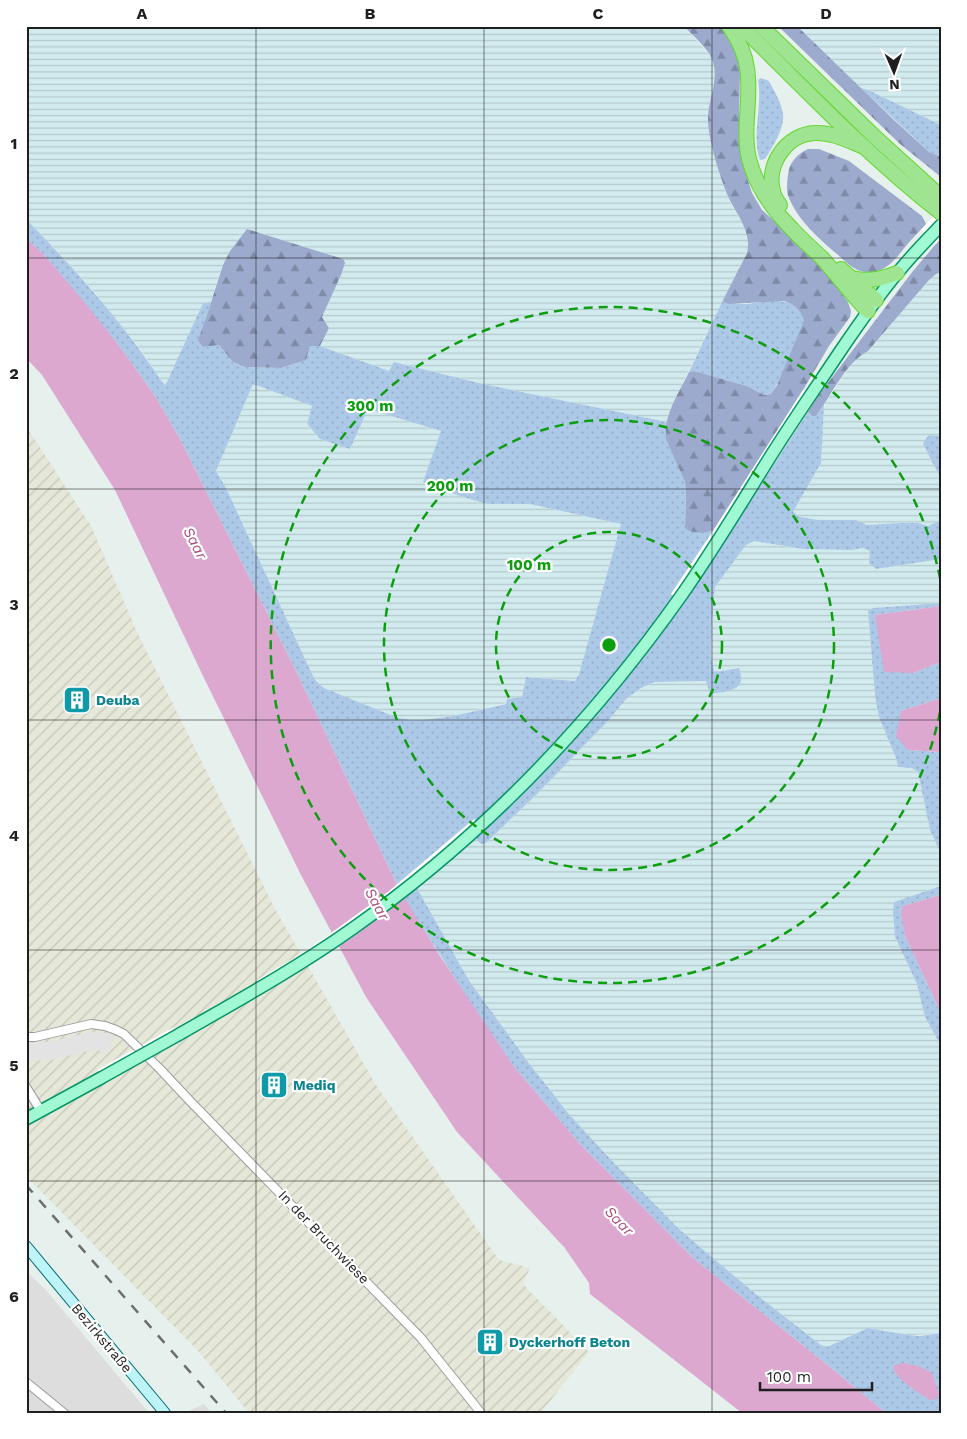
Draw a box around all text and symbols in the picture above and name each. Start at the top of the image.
text: A [137,4,148,23]
text: B [365,4,376,23]
text: C [593,4,604,23]
text: D [820,4,832,23]
north arrow [870,48,920,98]
text: N [889,77,900,93]
text: 1 [11,134,17,153]
text: 2 [9,364,19,383]
text: 300 m [347,397,393,415]
text: 200 m [427,477,473,495]
water label: Saar [179,524,211,563]
text: 100 m [507,556,551,574]
text: 3 [9,595,19,614]
centre of rings [600,636,618,654]
building icon: Deuba [62,685,92,715]
place label: Deuba [96,692,141,708]
text: 4 [9,826,19,845]
water label: Saar [361,885,394,924]
text: 5 [9,1056,19,1075]
building icon: Mediq [259,1070,289,1100]
place label: Mediq [293,1077,335,1093]
street label: In der Bruchwiese [275,1187,373,1287]
water label: Saar [601,1203,638,1240]
text: 6 [9,1287,19,1306]
street label: Bezirkstraße [68,1300,136,1376]
building icon: Dyckerhoff Beton [475,1327,505,1357]
place label: Dyckerhoff Beton [509,1334,630,1350]
scale bar [760,1359,872,1391]
text: 100 m [767,1368,811,1386]

